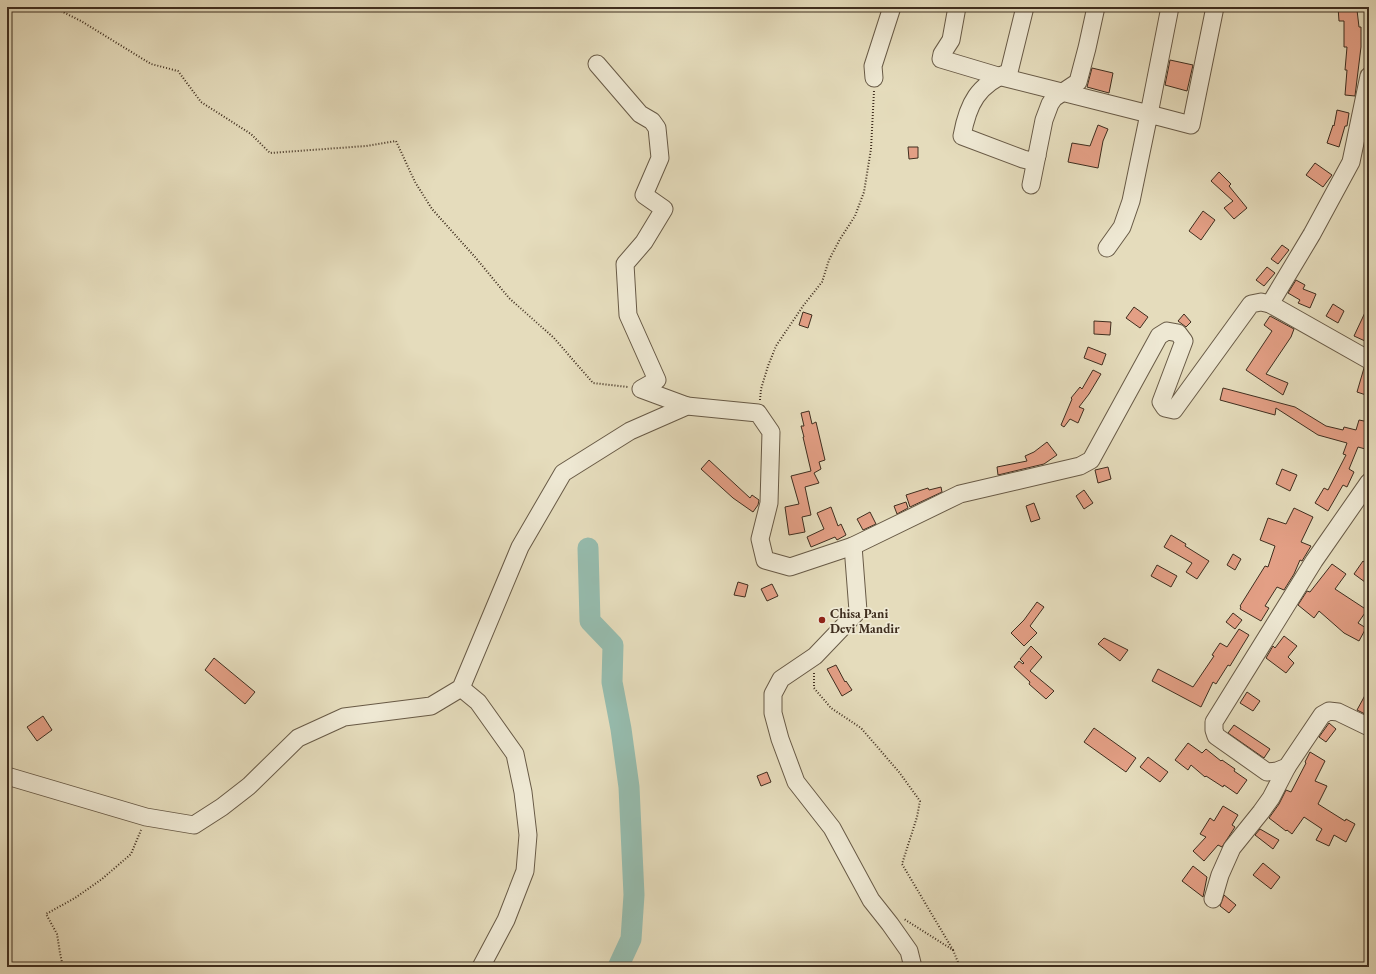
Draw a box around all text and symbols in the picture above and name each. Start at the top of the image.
place label: Chisa Pani Devi Mandir [830,605,900,637]
marker: Chisa Pani Devi Mandir [817,615,827,625]

